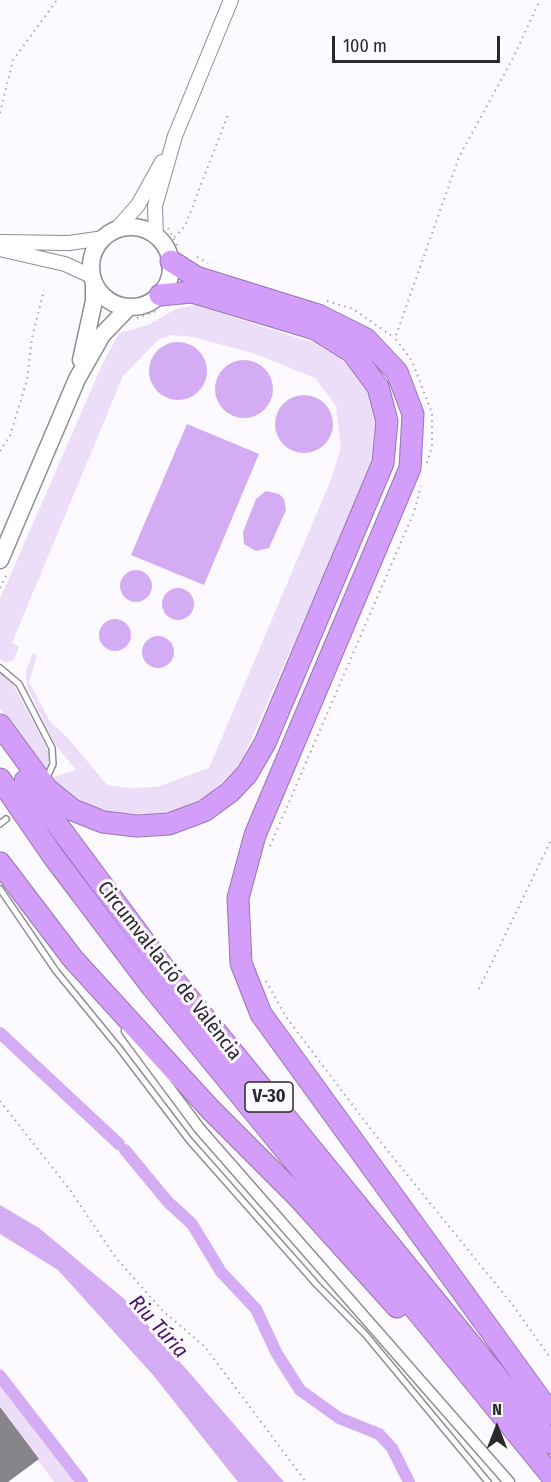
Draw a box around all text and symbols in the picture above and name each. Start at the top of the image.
scale bar [335,24,503,62]
text: 100 m [343,35,387,57]
street label: Circumval·lació de València [92,877,246,1065]
road number: V-30 [245,1082,293,1112]
water label: Riu Túria [123,1290,193,1364]
north arrow [467,1398,527,1458]
text: N [492,1400,502,1419]

